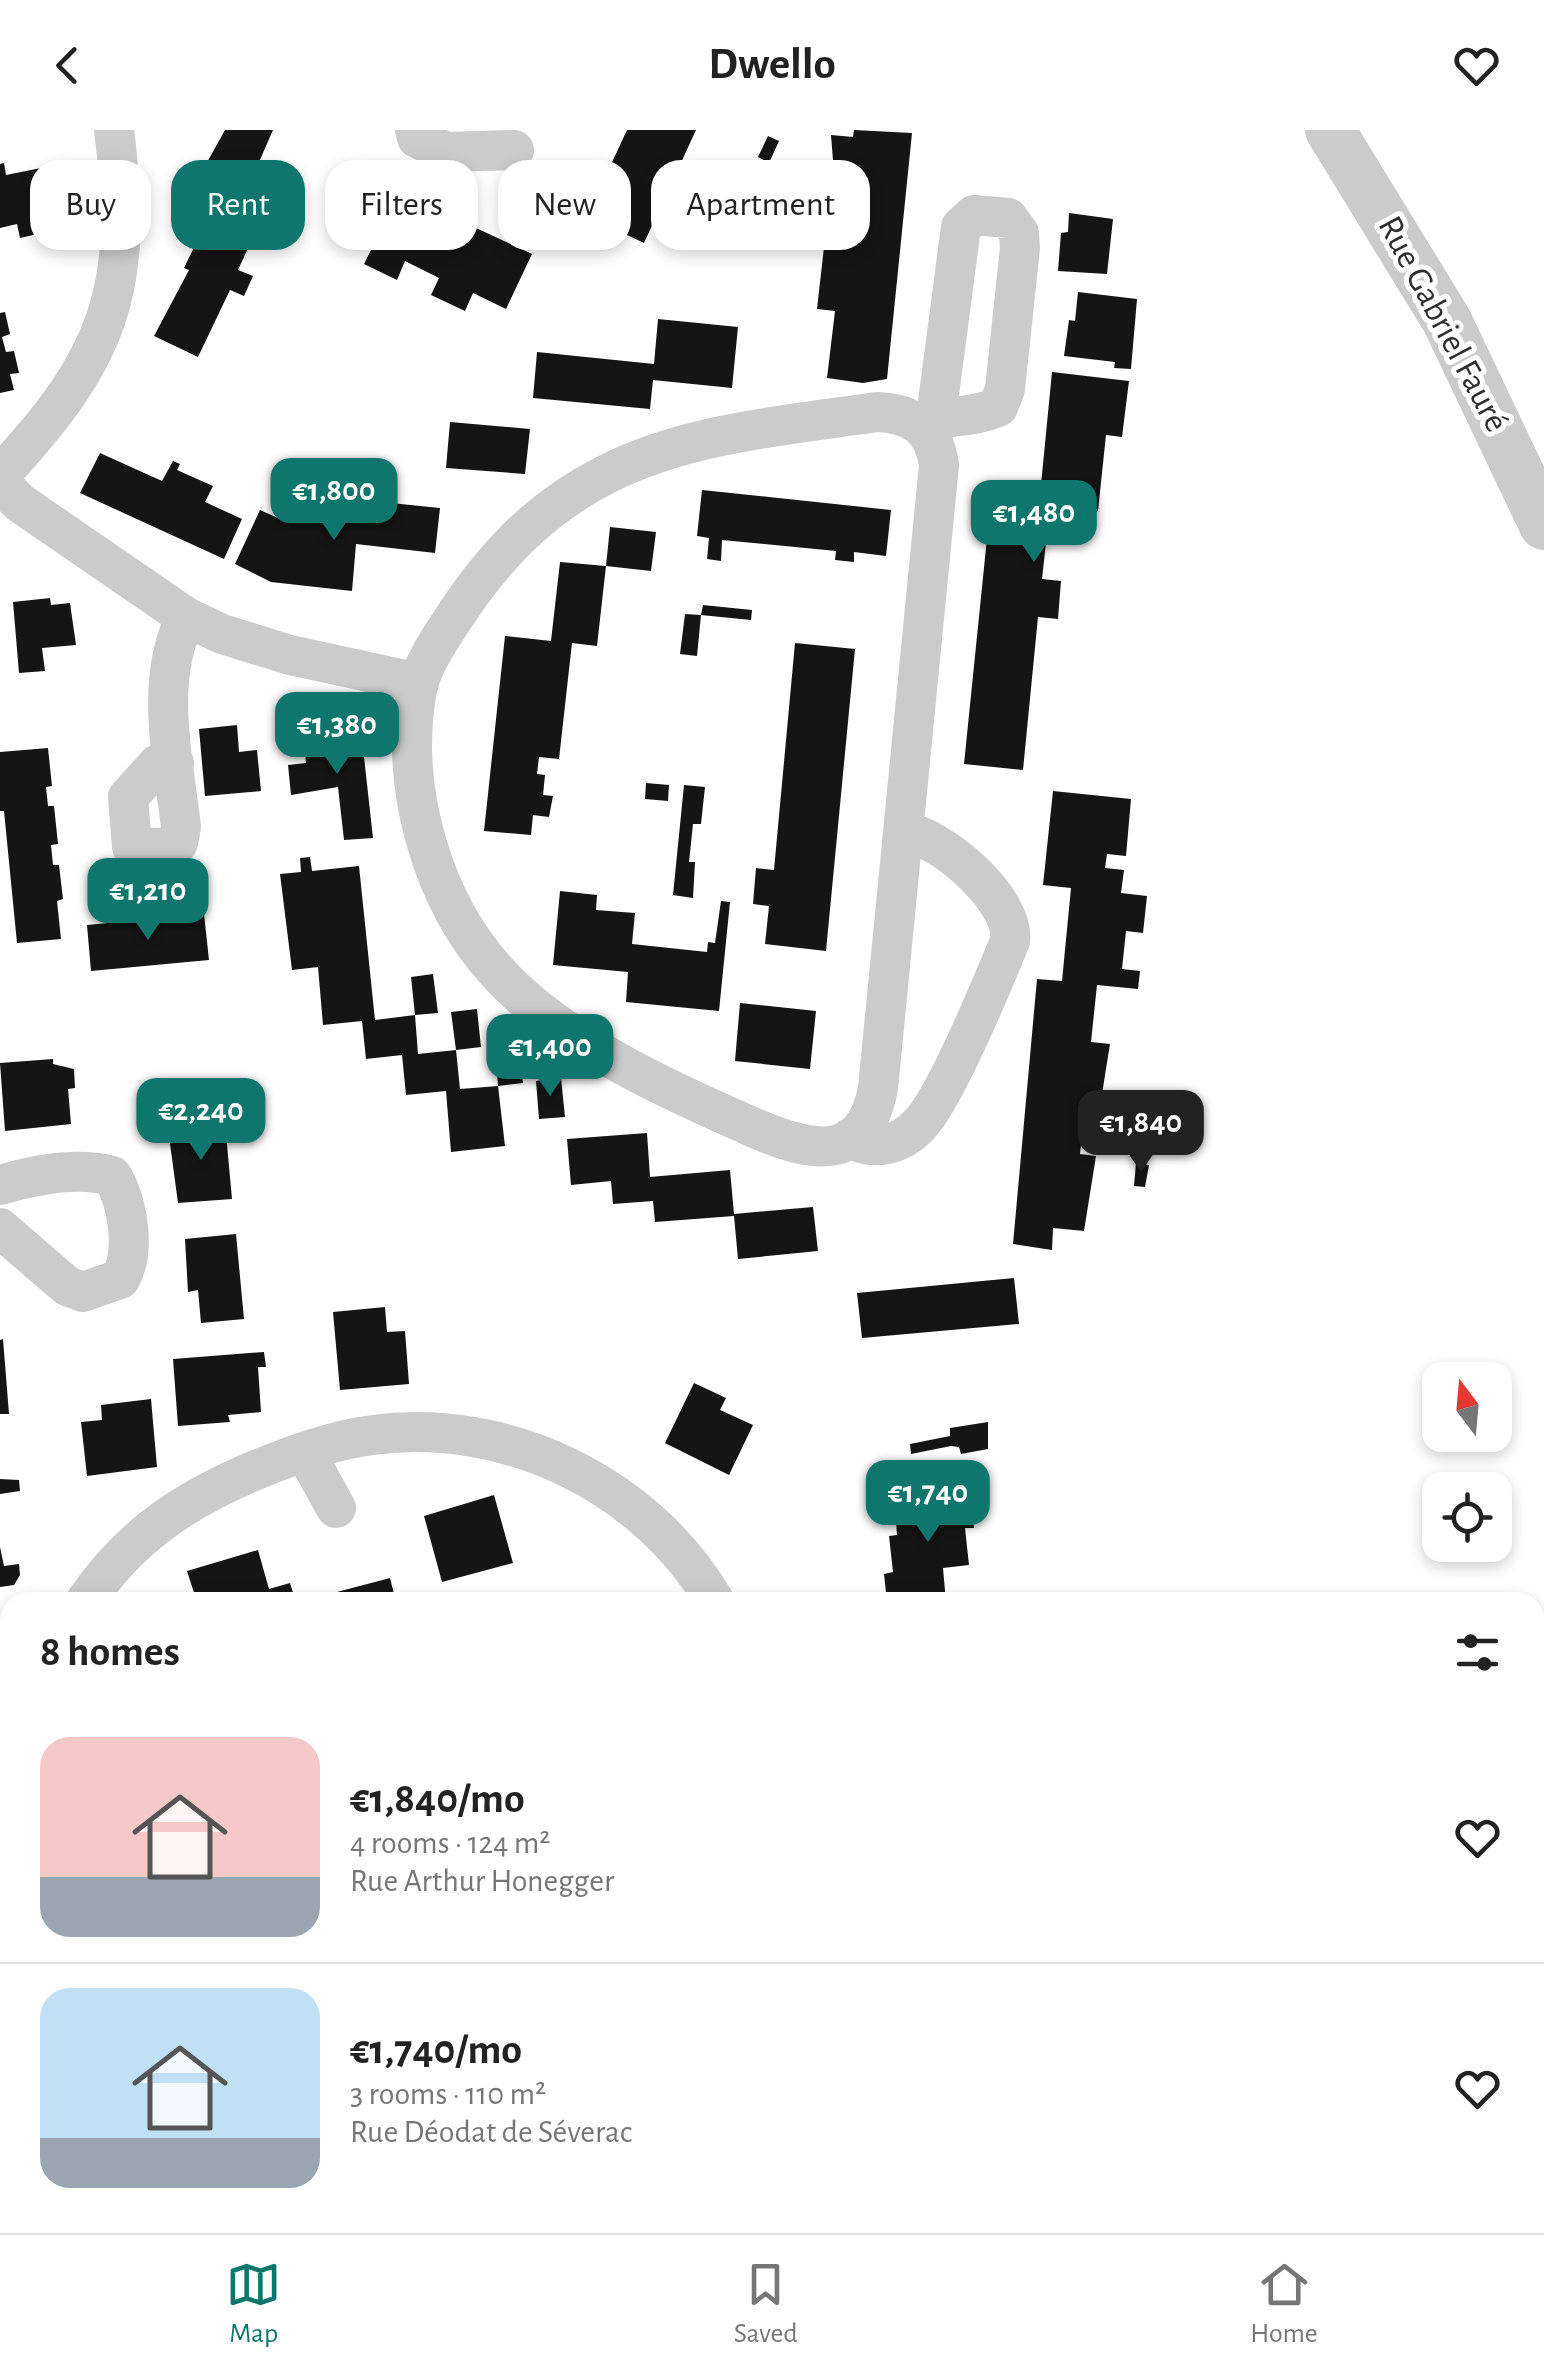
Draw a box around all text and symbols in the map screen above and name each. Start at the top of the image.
icon: back [40,38,95,93]
icon: heart [1449,38,1504,93]
text: Dwello [708,42,836,87]
chip: Buy [30,160,151,250]
chip: Rent [171,160,305,250]
chip: Filters [325,160,478,250]
chip: New [498,160,631,250]
chip: Apartment [651,160,870,250]
street label: Rue Gabriel Fauré [1372,210,1514,438]
pin: €1,800 [253,458,415,543]
text: €1,800 [293,474,375,506]
pin: €1,480 [953,480,1115,565]
text: €1,480 [993,496,1075,528]
pin: €1,380 [256,692,418,777]
text: €1,380 [297,708,377,740]
pin: €1,210 [67,858,229,943]
text: €1,210 [109,874,187,906]
pin: €1,400 [469,1014,631,1099]
text: €1,400 [508,1030,592,1062]
pin: €2,240 [120,1078,282,1163]
pin: €1,840 [1060,1090,1222,1175]
text: €2,240 [158,1094,244,1126]
text: €1,840 [1100,1106,1182,1138]
north arrow [1422,1362,1512,1452]
map controls [1422,1362,1512,1562]
pin: €1,740 [847,1460,1009,1545]
button: locate [1422,1472,1512,1562]
text: €1,740 [888,1476,968,1508]
icon: filters [1450,1625,1505,1680]
text: 8 homes [40,1631,180,1673]
icon: home [120,1777,240,1897]
text: €1,840/mo [350,1778,525,1820]
icon: heart [1450,1810,1505,1865]
text: 4 rooms · 124 m² [350,1827,550,1859]
text: Rue Arthur Honegger [350,1865,614,1897]
icon: home [120,2028,240,2148]
text: €1,740/mo [350,2029,522,2071]
icon: heart [1450,2061,1505,2116]
text: 3 rooms · 110 m² [350,2078,546,2110]
text: Rue Déodat de Séverac [350,2116,632,2148]
tab: Map [226,2257,281,2351]
tab: Saved [734,2257,798,2351]
tab: Home [1250,2257,1318,2351]

